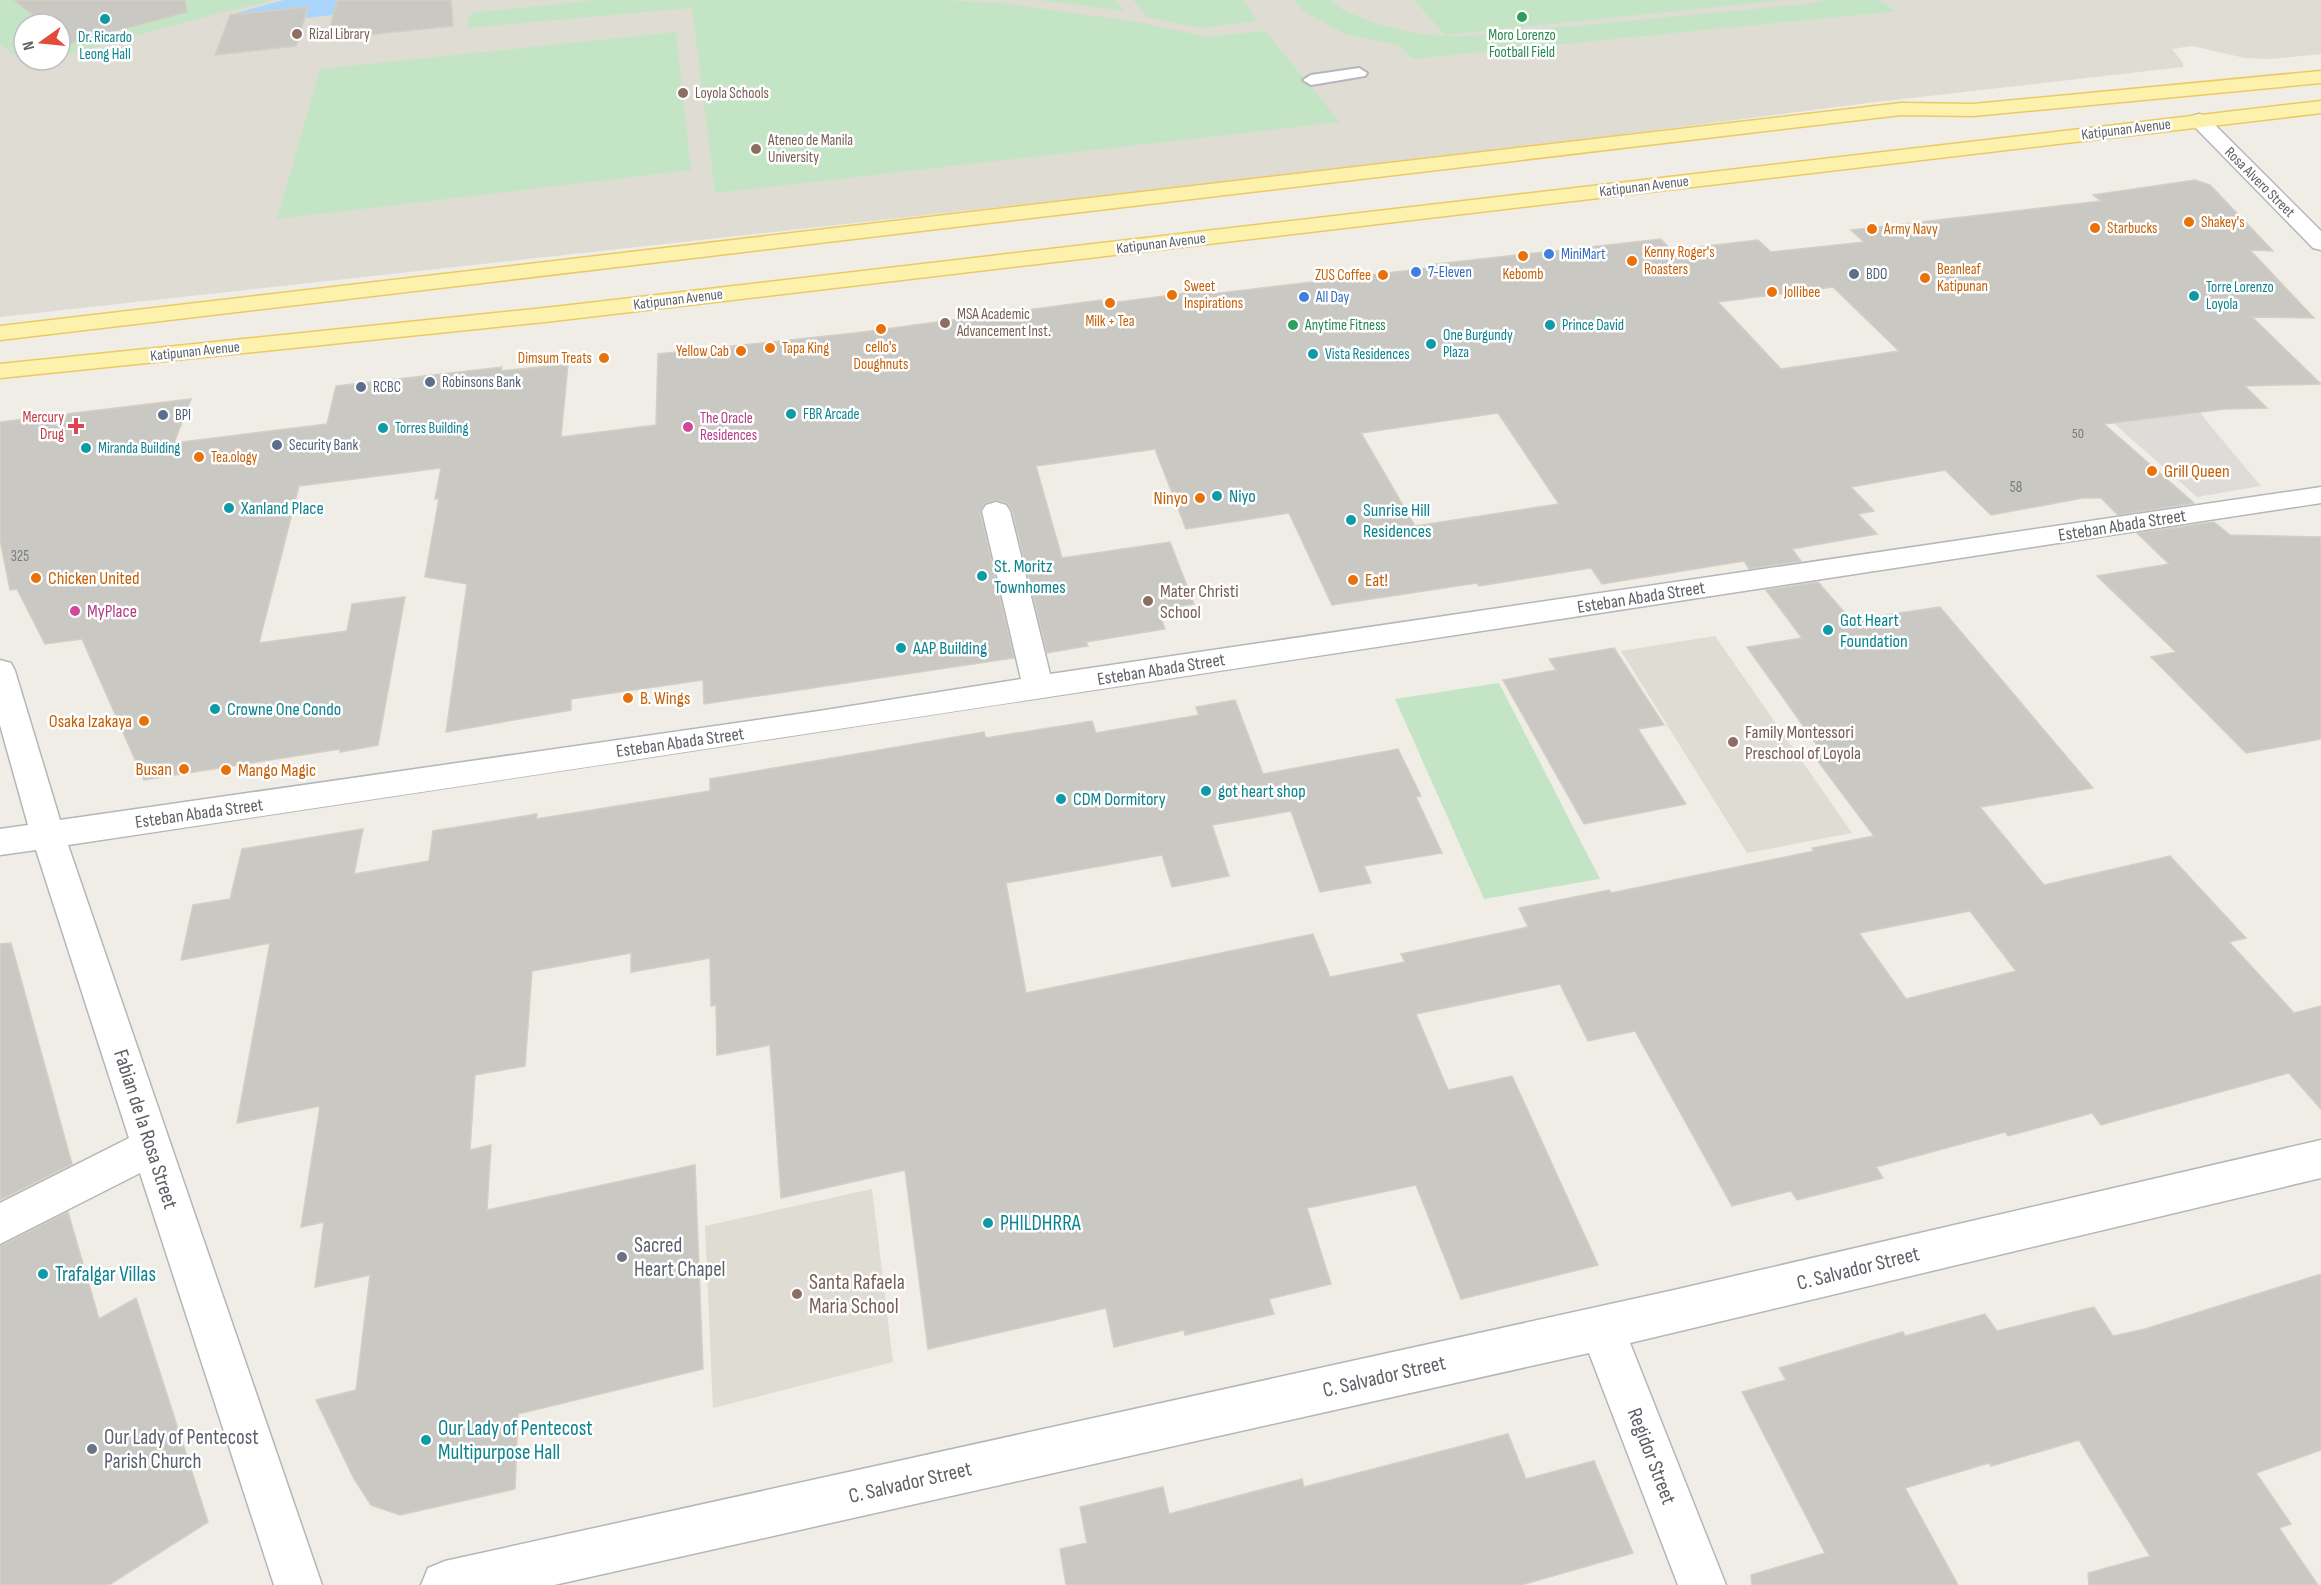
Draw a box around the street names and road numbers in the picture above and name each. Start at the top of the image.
street label: Katipunan Avenue [2080,115,2172,144]
street label: Rosa Alvero Street [2220,143,2299,222]
street label: Katipunan Avenue [1598,172,1690,201]
street label: Katipunan Avenue [1115,229,1207,258]
street label: Katipunan Avenue [632,285,724,314]
street label: Katipunan Avenue [149,337,241,366]
street label: Esteban Abada Street [2057,505,2188,546]
street label: Esteban Abada Street [1576,577,1707,618]
street label: Esteban Abada Street [1096,649,1227,690]
street label: Esteban Abada Street [615,723,746,762]
street label: Esteban Abada Street [134,794,265,833]
street label: Fabian de la Rosa Street [108,1046,183,1212]
street label: C. Salvador Street [1794,1241,1922,1296]
street label: C. Salvador Street [1320,1350,1448,1403]
street label: Regidor Street [1622,1404,1681,1508]
street label: C. Salvador Street [846,1456,974,1509]

